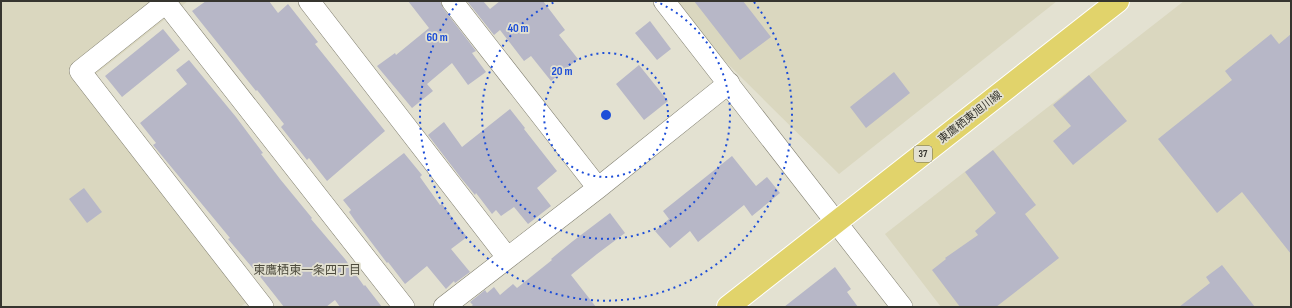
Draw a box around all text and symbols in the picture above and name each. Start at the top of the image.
text: 40 m [507,21,529,36]
text: 60 m [426,30,448,45]
text: 20 m [552,64,572,79]
street label: 東鷹栖東旭川線 [936,88,1004,146]
centre of rings [599,108,613,122]
road number: 37 [914,146,932,162]
district label: 東鷹栖東一条四丁目 [253,263,361,278]

